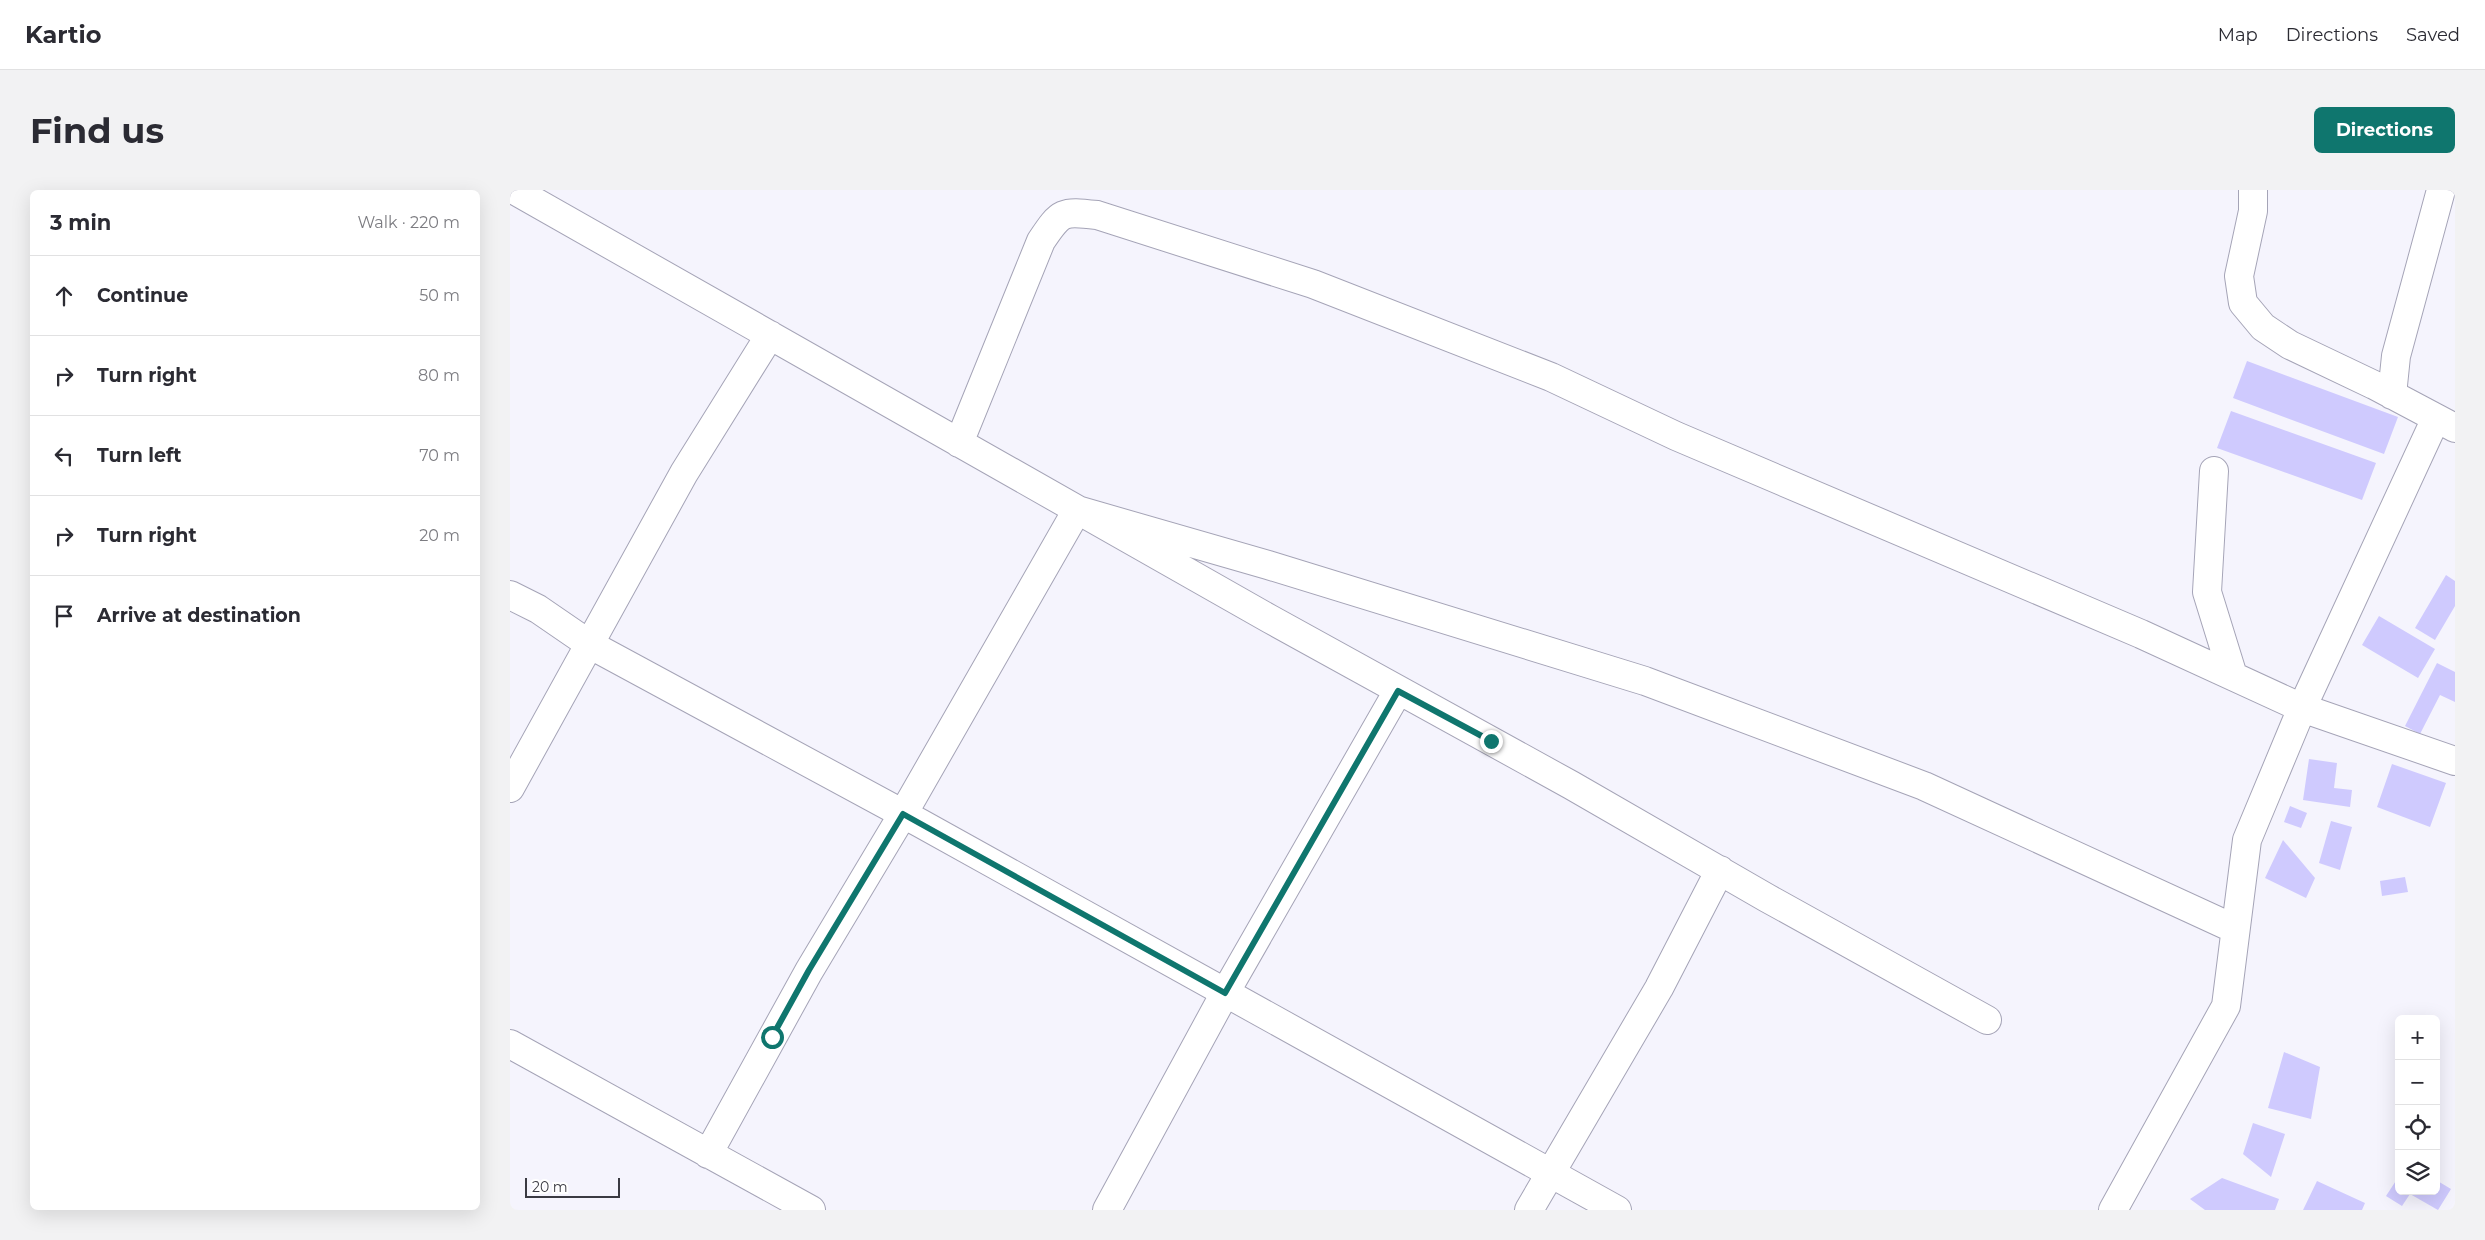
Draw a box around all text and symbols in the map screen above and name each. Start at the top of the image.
text: Kartio [25,20,101,49]
text: Map [2218,24,2258,46]
text: Directions [2286,24,2378,46]
text: Saved [2406,24,2460,46]
button: Directions [2314,107,2455,153]
text: Find us [30,109,164,152]
text: 3 min [50,210,111,235]
text: Walk · 220 m [357,213,460,232]
icon: ahead [50,282,78,310]
text: Continue [97,284,188,307]
text: 50 m [419,286,460,305]
icon: right [50,362,78,390]
text: Turn right [97,364,197,387]
text: 80 m [418,366,460,385]
icon: left [50,442,78,470]
text: Turn left [97,444,182,467]
text: 70 m [419,446,460,465]
icon: right [50,522,78,550]
text: Turn right [97,524,197,547]
text: 20 m [419,526,460,545]
icon: arrive [50,602,78,630]
text: Arrive at destination [97,604,301,627]
route end [1480,730,1503,753]
map controls [2395,1015,2440,1195]
button: + [2395,1015,2440,1060]
route start [761,1026,784,1049]
button: − [2395,1060,2440,1105]
button: locate [2395,1105,2440,1150]
button: layers [2395,1150,2440,1195]
scale bar [525,1175,620,1198]
text: 20 m [532,1178,568,1196]

